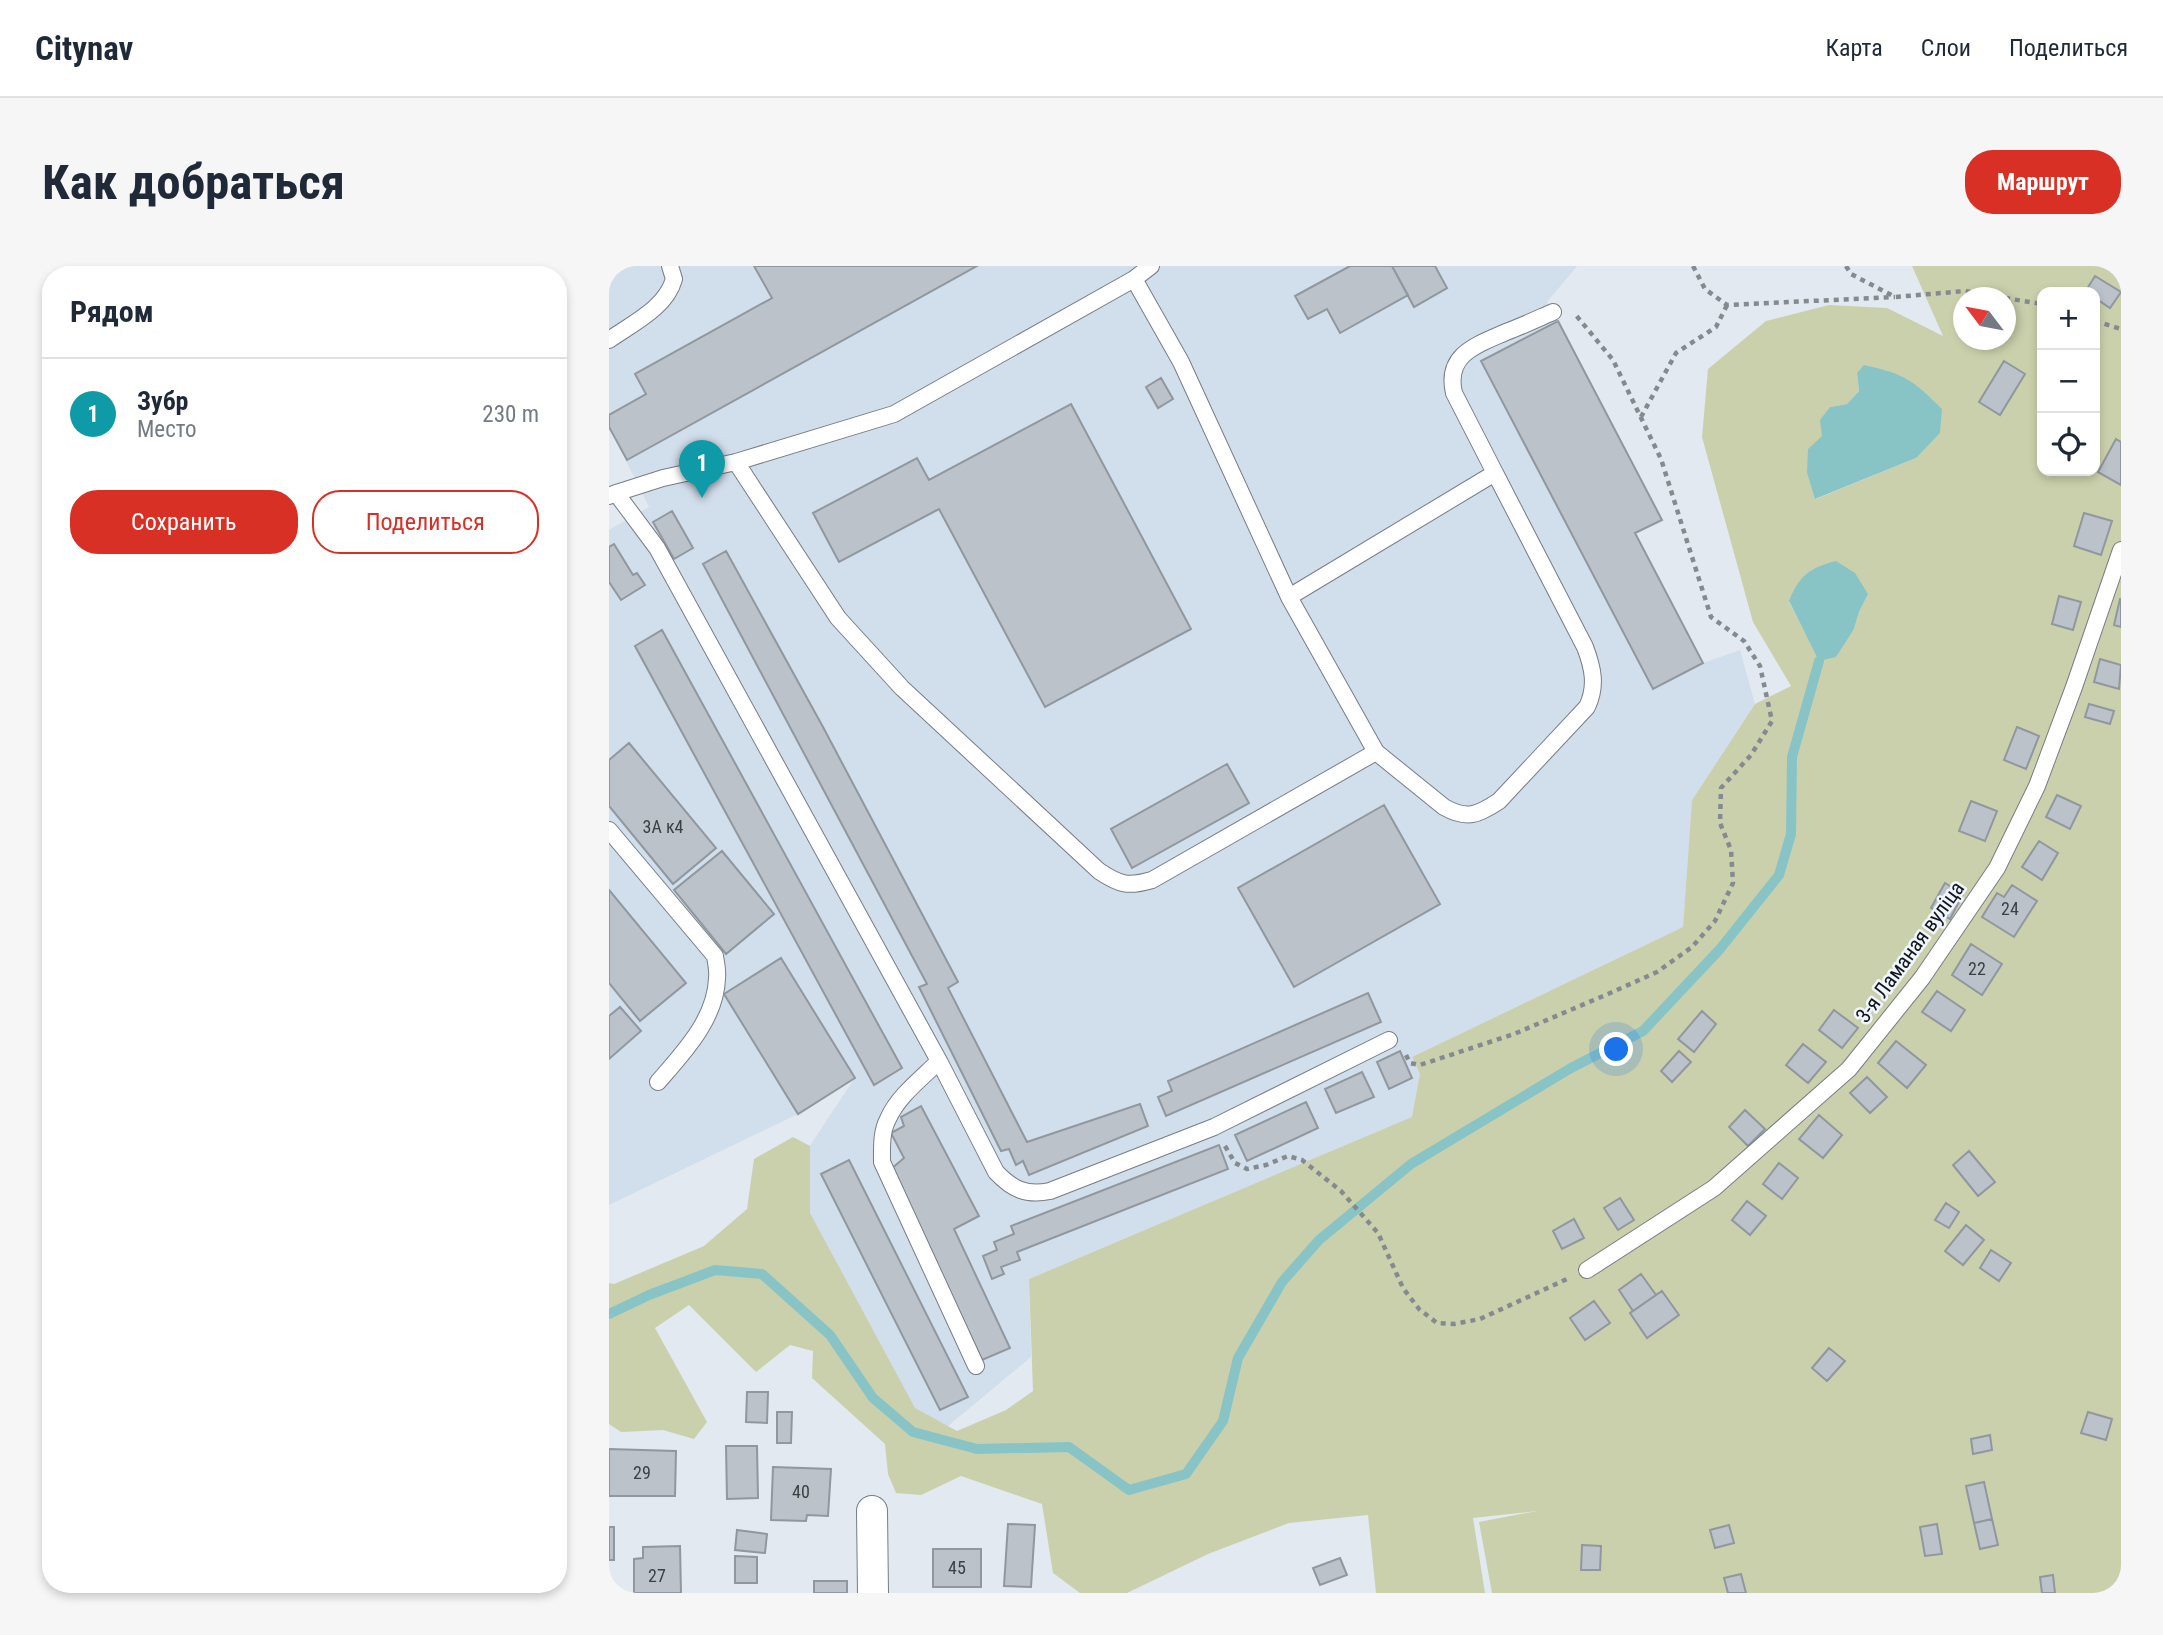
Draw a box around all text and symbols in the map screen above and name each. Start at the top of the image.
text: Citynav [35,29,133,68]
text: Карта [1825,34,1883,62]
text: Слои [1921,34,1971,62]
text: Поделиться [2009,34,2128,62]
button: Маршрут [1965,150,2121,214]
text: Как добраться [42,154,345,211]
north arrow [1953,287,2016,350]
map controls [2037,287,2100,476]
button: + [2037,287,2100,350]
text: Рядом [70,294,154,329]
button: − [2037,350,2100,413]
text: Зубр [137,386,188,416]
text: 1 [87,401,99,428]
text: 230 m [482,401,539,428]
button: locate [2037,413,2100,476]
text: Место [137,416,197,443]
pin: 1 [679,440,725,498]
button: Сохранить [70,490,298,554]
button: Поделиться [312,490,539,554]
house number: 3А к4 [643,816,684,837]
street label: 3-я Ламаная вуліца [1851,877,1969,1027]
house number: 24 [2001,898,2019,919]
house number: 22 [1968,958,1986,979]
your location [1599,1032,1633,1066]
house number: 29 [633,1462,651,1483]
house number: 40 [792,1481,810,1502]
house number: 45 [948,1557,966,1578]
house number: 27 [648,1565,666,1586]

